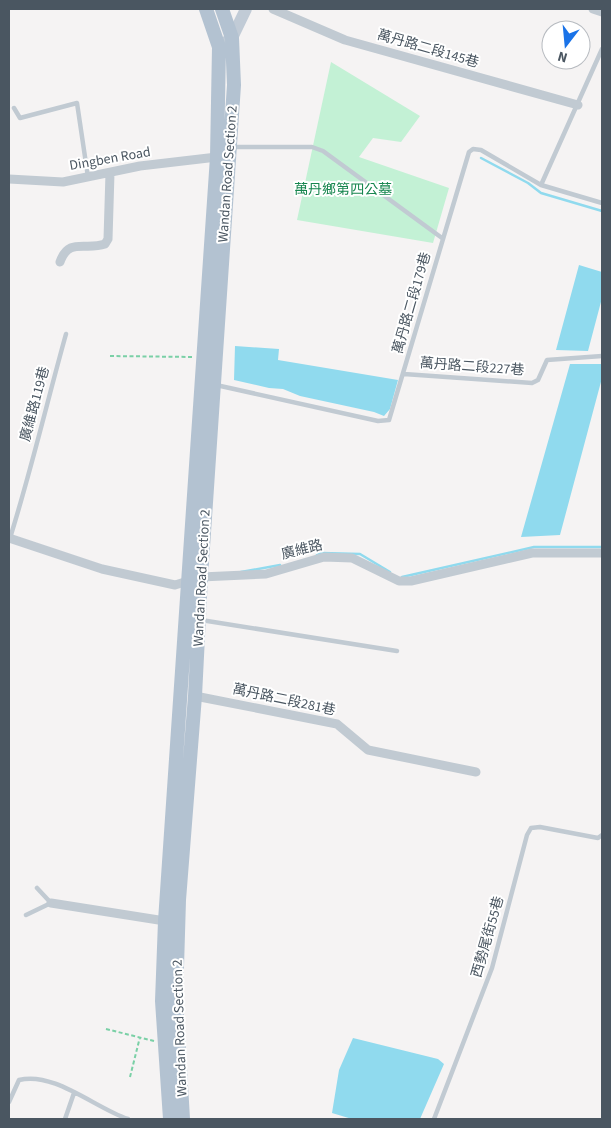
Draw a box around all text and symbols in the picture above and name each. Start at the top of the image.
north arrow [541,20,591,70]
street label: 萬丹路二段145巷 [375,25,481,73]
text: N [555,46,570,67]
street label: Wandan Road Section 2 [213,105,243,243]
street label: Dingben Road [68,142,152,176]
park label: 萬丹鄉第四公墓 [294,180,392,200]
street label: 萬丹路二段179巷 [388,250,436,356]
street label: 萬丹路二段227巷 [419,353,525,381]
street label: 廣維路119巷 [15,364,55,444]
street label: Wandan Road Section 2 [188,509,216,647]
street label: 廣維路 [279,535,325,565]
street label: 萬丹路二段281巷 [231,679,337,721]
street label: 西勢尾街55巷 [467,894,509,980]
street label: Wandan Road Section 2 [168,959,192,1097]

